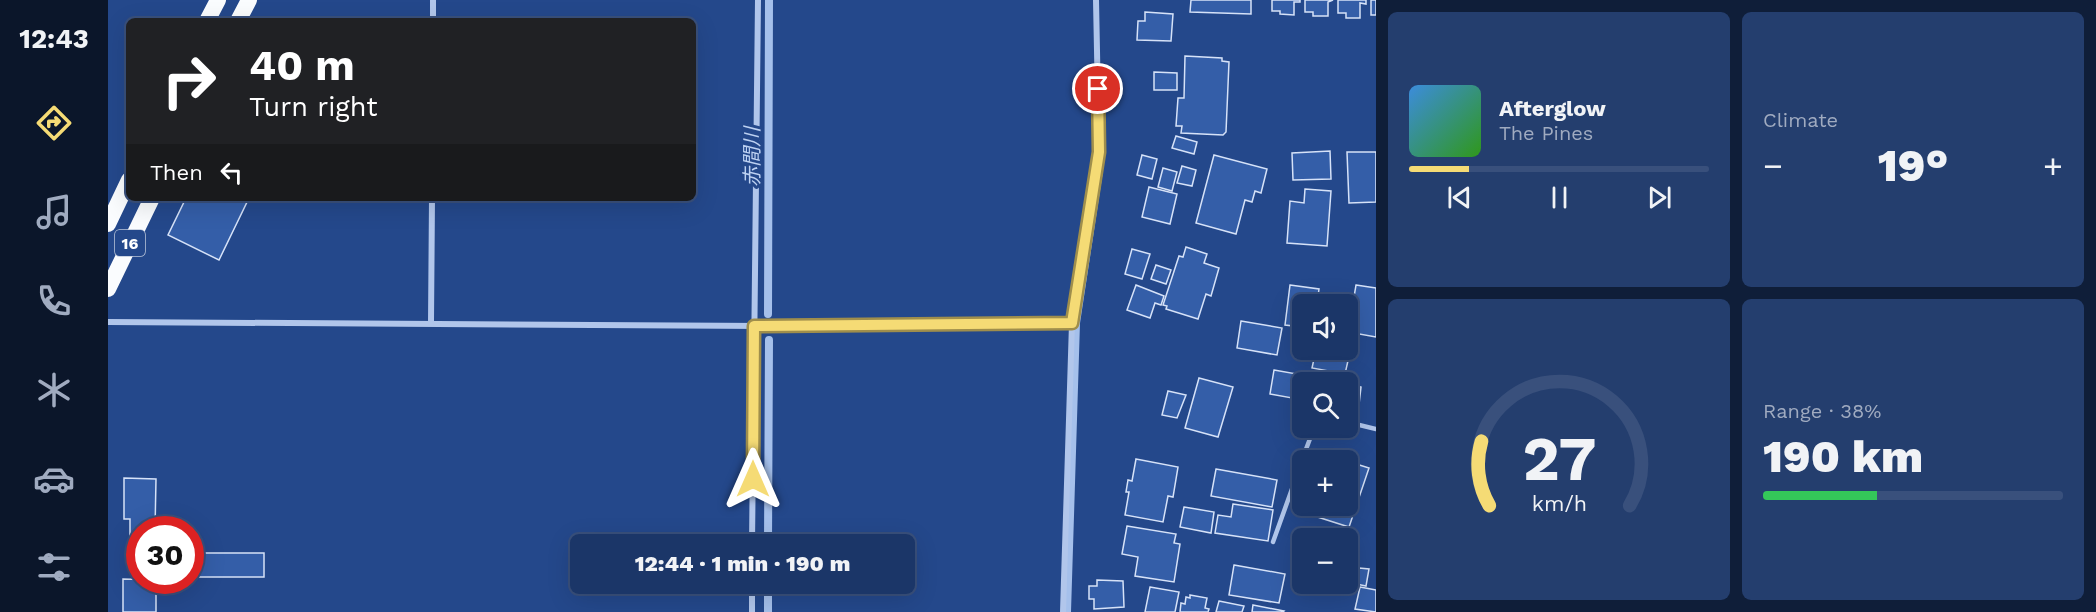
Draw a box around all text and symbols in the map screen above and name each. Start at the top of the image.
text: 12:43 [19,23,89,55]
text: 40 m [249,41,355,90]
icon: right [150,42,228,120]
pin [1072,63,1123,114]
icon: arrive [1081,72,1114,105]
text: Turn right [249,91,378,123]
text: Afterglow [1499,96,1606,121]
icon: directions [33,102,75,144]
text: Climate [1763,108,1838,132]
text: The Pines [1499,121,1593,145]
water label: 赤間川 [740,125,764,187]
text: 19° [1878,139,1948,192]
text: − [1763,146,1783,185]
text: + [2043,146,2063,185]
icon: left [215,156,248,189]
text: Then [150,160,203,185]
icon: previous [1443,181,1476,214]
icon: pause [1543,181,1576,214]
icon: next [1643,181,1676,214]
icon: music [33,191,75,233]
road number: 16 [115,230,145,256]
icon: phone [33,280,75,322]
map controls [1292,294,1358,594]
button: sound [1292,294,1358,360]
icon: climate [33,369,75,411]
button: search [1292,372,1358,438]
text: Range · 38% [1763,399,1881,423]
text: 27 [1522,422,1596,495]
text: 190 km [1763,430,1923,483]
position arrow [721,447,785,511]
button: + [1292,450,1358,516]
icon: car [33,458,75,500]
text: km/h [1531,492,1587,517]
speed limit sign: 30 [126,516,204,594]
button: − [1292,528,1358,594]
icon: filters [33,546,75,588]
text: 12:44 · 1 min · 190 m [635,551,850,576]

